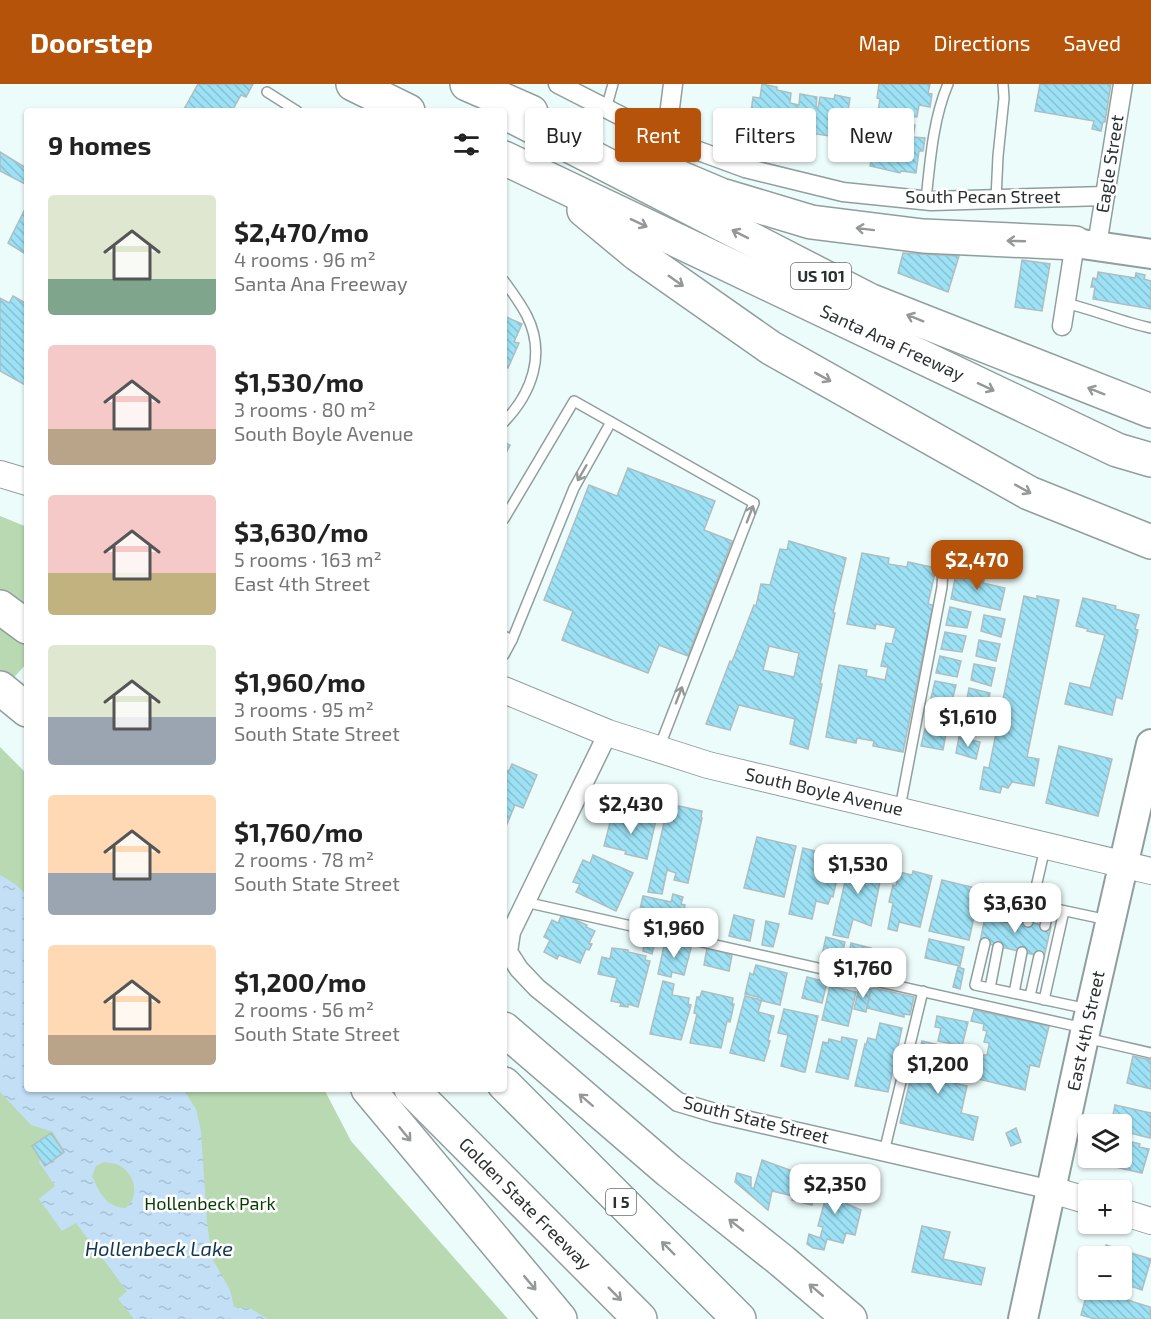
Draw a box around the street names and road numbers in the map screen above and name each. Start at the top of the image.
street label: Eagle Street [1090,113,1128,214]
street label: South Pecan Street [905,185,1061,207]
road number: US 101 [791,263,851,289]
street label: Santa Ana Freeway [817,299,968,385]
street label: South Boyle Avenue [743,762,905,820]
street label: East 4th Street [1062,969,1109,1093]
street label: South State Street [681,1090,831,1148]
street label: Golden State Freeway [455,1132,597,1275]
road number: I 5 [606,1189,636,1215]

